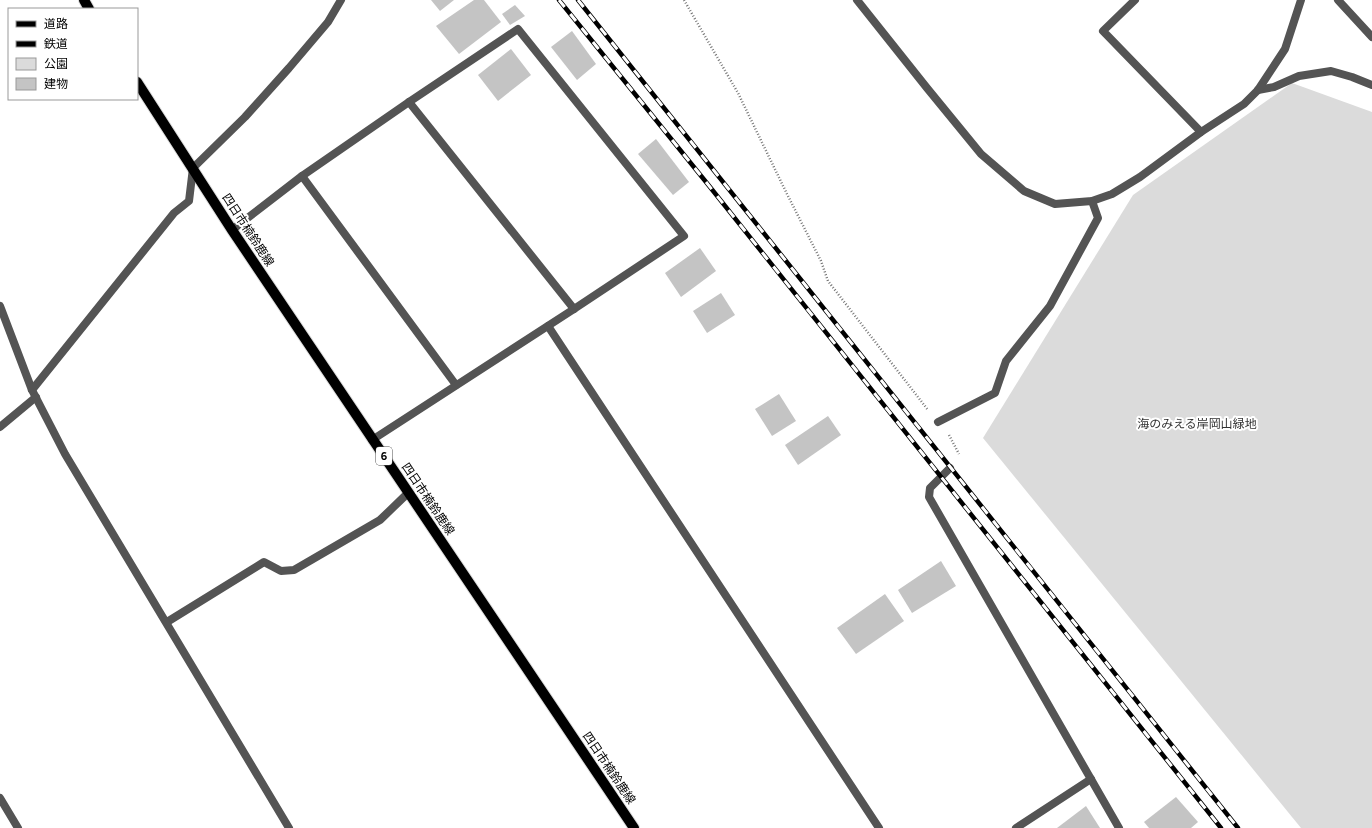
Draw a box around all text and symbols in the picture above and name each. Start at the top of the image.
legend [8,8,138,100]
text: 道路 [44,17,68,31]
text: 鉄道 [44,37,68,51]
text: 公園 [44,57,68,71]
text: 建物 [44,77,68,91]
street label: 四日市楠鈴鹿線 [219,191,277,269]
park label: 海のみえる岸岡山緑地 [1137,417,1257,431]
road number: 6 [376,447,392,465]
street label: 四日市楠鈴鹿線 [399,460,457,538]
street label: 四日市楠鈴鹿線 [580,729,638,807]

